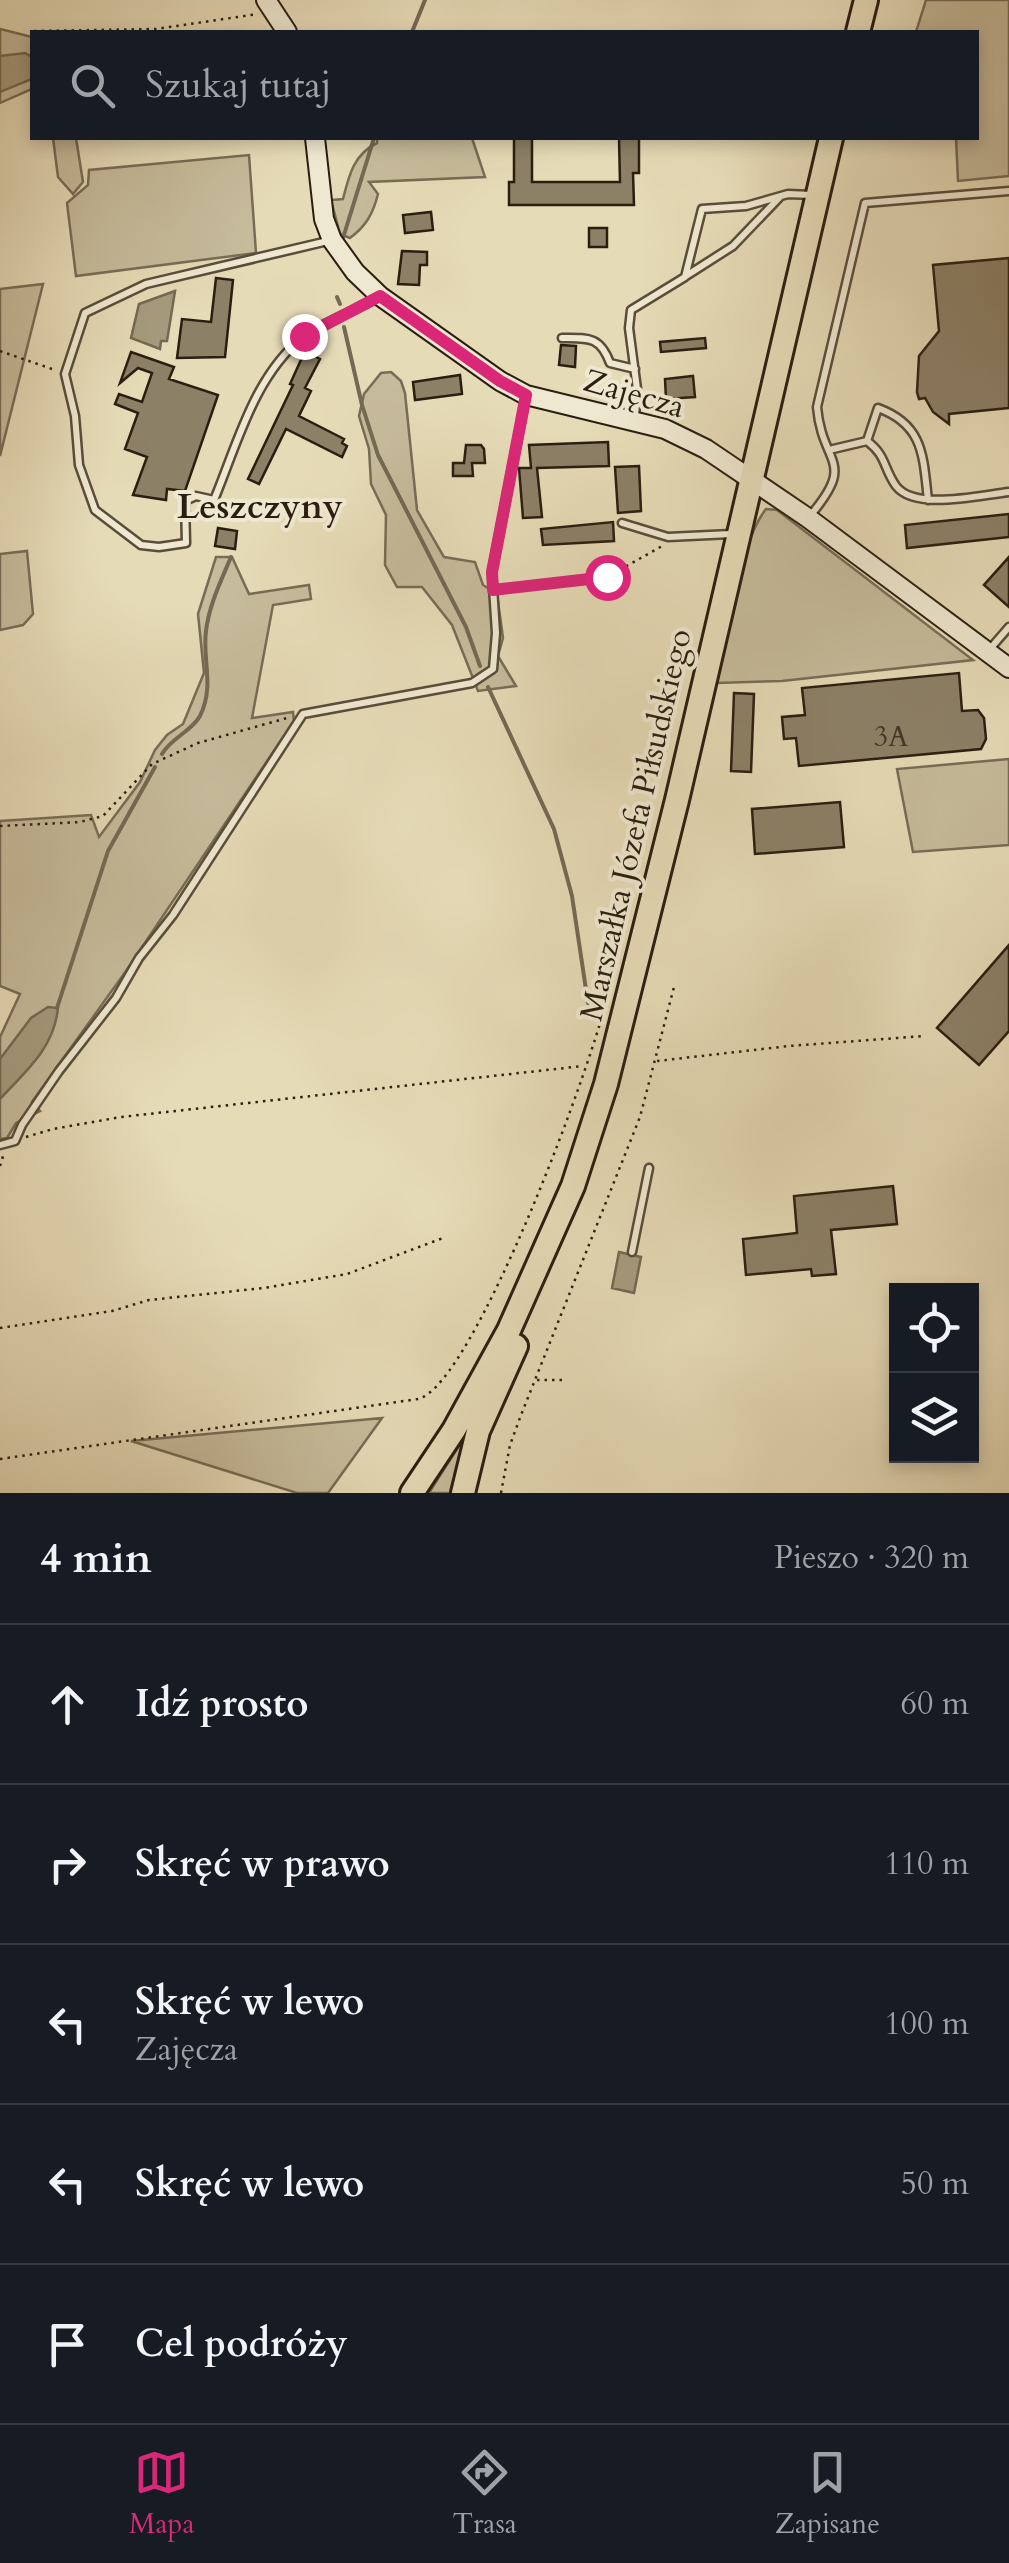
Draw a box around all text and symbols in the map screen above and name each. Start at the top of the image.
search box [30,30,979,140]
icon: search [65,58,120,113]
text: Szukaj tutaj [145,59,332,111]
route end [282,314,328,360]
street label: Zajęcza [578,359,690,429]
district label: Leszczyny [177,483,343,531]
route start [585,555,631,601]
street label: Marszałka Józefa Piłsudskiego [569,625,703,1025]
house number: 3A [874,718,908,756]
map controls [889,1283,979,1463]
button: locate [889,1283,979,1373]
button: layers [889,1373,979,1463]
text: 4 min [40,1530,152,1587]
text: Pieszo · 320 m [774,1536,969,1580]
icon: ahead [40,1677,95,1732]
text: Idź prosto [135,1678,308,1730]
text: 60 m [901,1682,969,1726]
icon: right [40,1837,95,1892]
text: Skręć w prawo [135,1838,390,1890]
text: 110 m [884,1842,969,1886]
text: Skręć w lewo [135,1976,364,2028]
icon: left [40,1997,95,2052]
text: 100 m [884,2002,969,2046]
text: Zajęcza [135,2028,238,2072]
icon: left [40,2157,95,2212]
text: Skręć w lewo [135,2158,364,2210]
text: 50 m [901,2162,969,2206]
icon: arrive [40,2317,95,2372]
text: Cel podróży [135,2318,348,2370]
tab: Mapa [129,2445,195,2543]
tab: Trasa [453,2445,517,2543]
tab: Zapisane [775,2445,880,2543]

